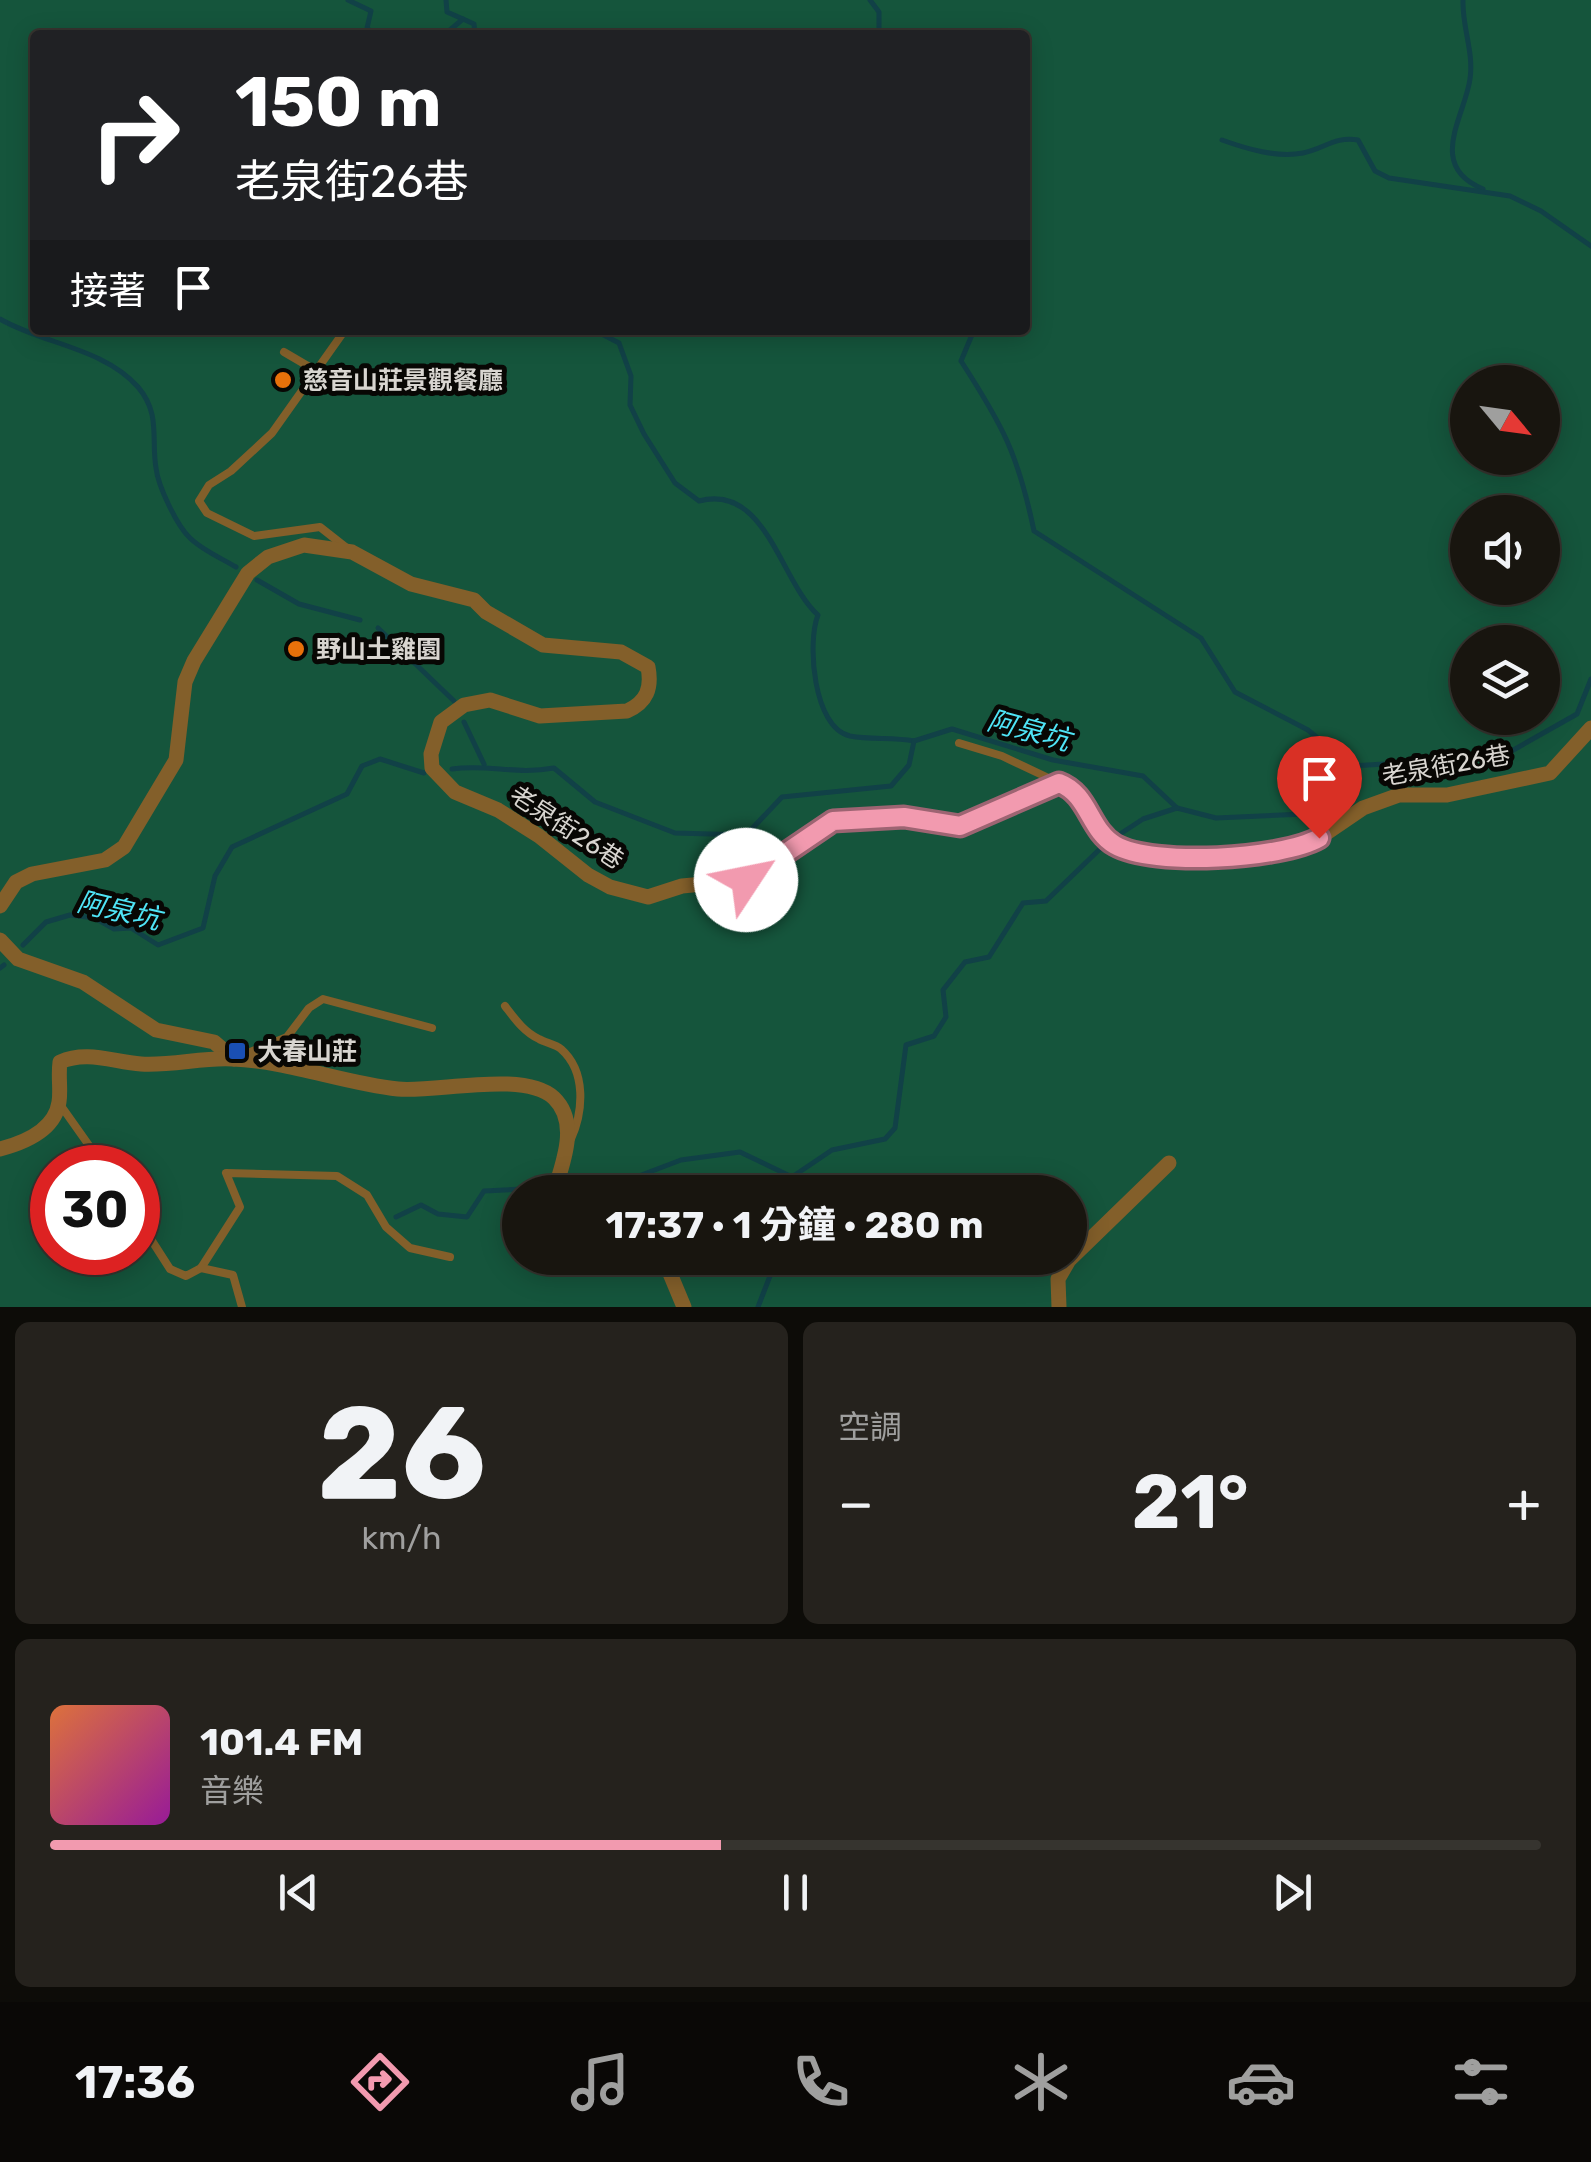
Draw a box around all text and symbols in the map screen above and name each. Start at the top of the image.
text: 150 m [235,61,442,144]
icon: right [70,70,200,200]
text: 老泉街26巷 [235,155,469,208]
icon: arrive [166,260,221,315]
text: 接著 [70,268,146,314]
north arrow [1450,365,1560,475]
map controls [1450,365,1560,735]
place label: 慈音山莊景觀餐廳 [303,366,503,395]
marker: 慈音山莊景觀餐廳 [272,369,294,391]
button: sound [1450,495,1560,605]
button: layers [1450,625,1560,735]
place label: 野山土雞園 [316,635,441,664]
marker: 野山土雞園 [285,638,307,660]
water label: 阿泉坑 [984,704,1078,758]
pin [1277,736,1362,839]
street label: 老泉街26巷 [1380,740,1513,791]
icon: arrive [1292,751,1347,806]
street label: 老泉街26巷 [504,780,629,875]
position arrow [694,828,798,932]
water label: 阿泉坑 [74,885,167,937]
place label: 大春山莊 [257,1037,357,1066]
marker: 大春山莊 [226,1040,248,1062]
speed limit sign: 30 [30,1145,160,1275]
text: 17:37 · 1 分鐘 · 280 m [605,1202,984,1248]
text: 26 [317,1376,486,1531]
text: 空調 [838,1408,902,1446]
text: 21° [1132,1458,1249,1547]
text: − [838,1471,874,1536]
text: + [1507,1471,1541,1536]
text: km/h [362,1519,441,1557]
text: 101.4 FM [200,1719,363,1765]
text: 音樂 [200,1772,264,1810]
icon: previous [271,1865,326,1920]
icon: pause [768,1865,823,1920]
icon: next [1265,1865,1320,1920]
icon: directions [345,2047,415,2117]
icon: music [565,2047,635,2117]
icon: phone [786,2047,856,2117]
icon: climate [1006,2047,1076,2117]
icon: car [1226,2047,1296,2117]
icon: filters [1446,2047,1516,2117]
text: 17:36 [75,2056,195,2109]

